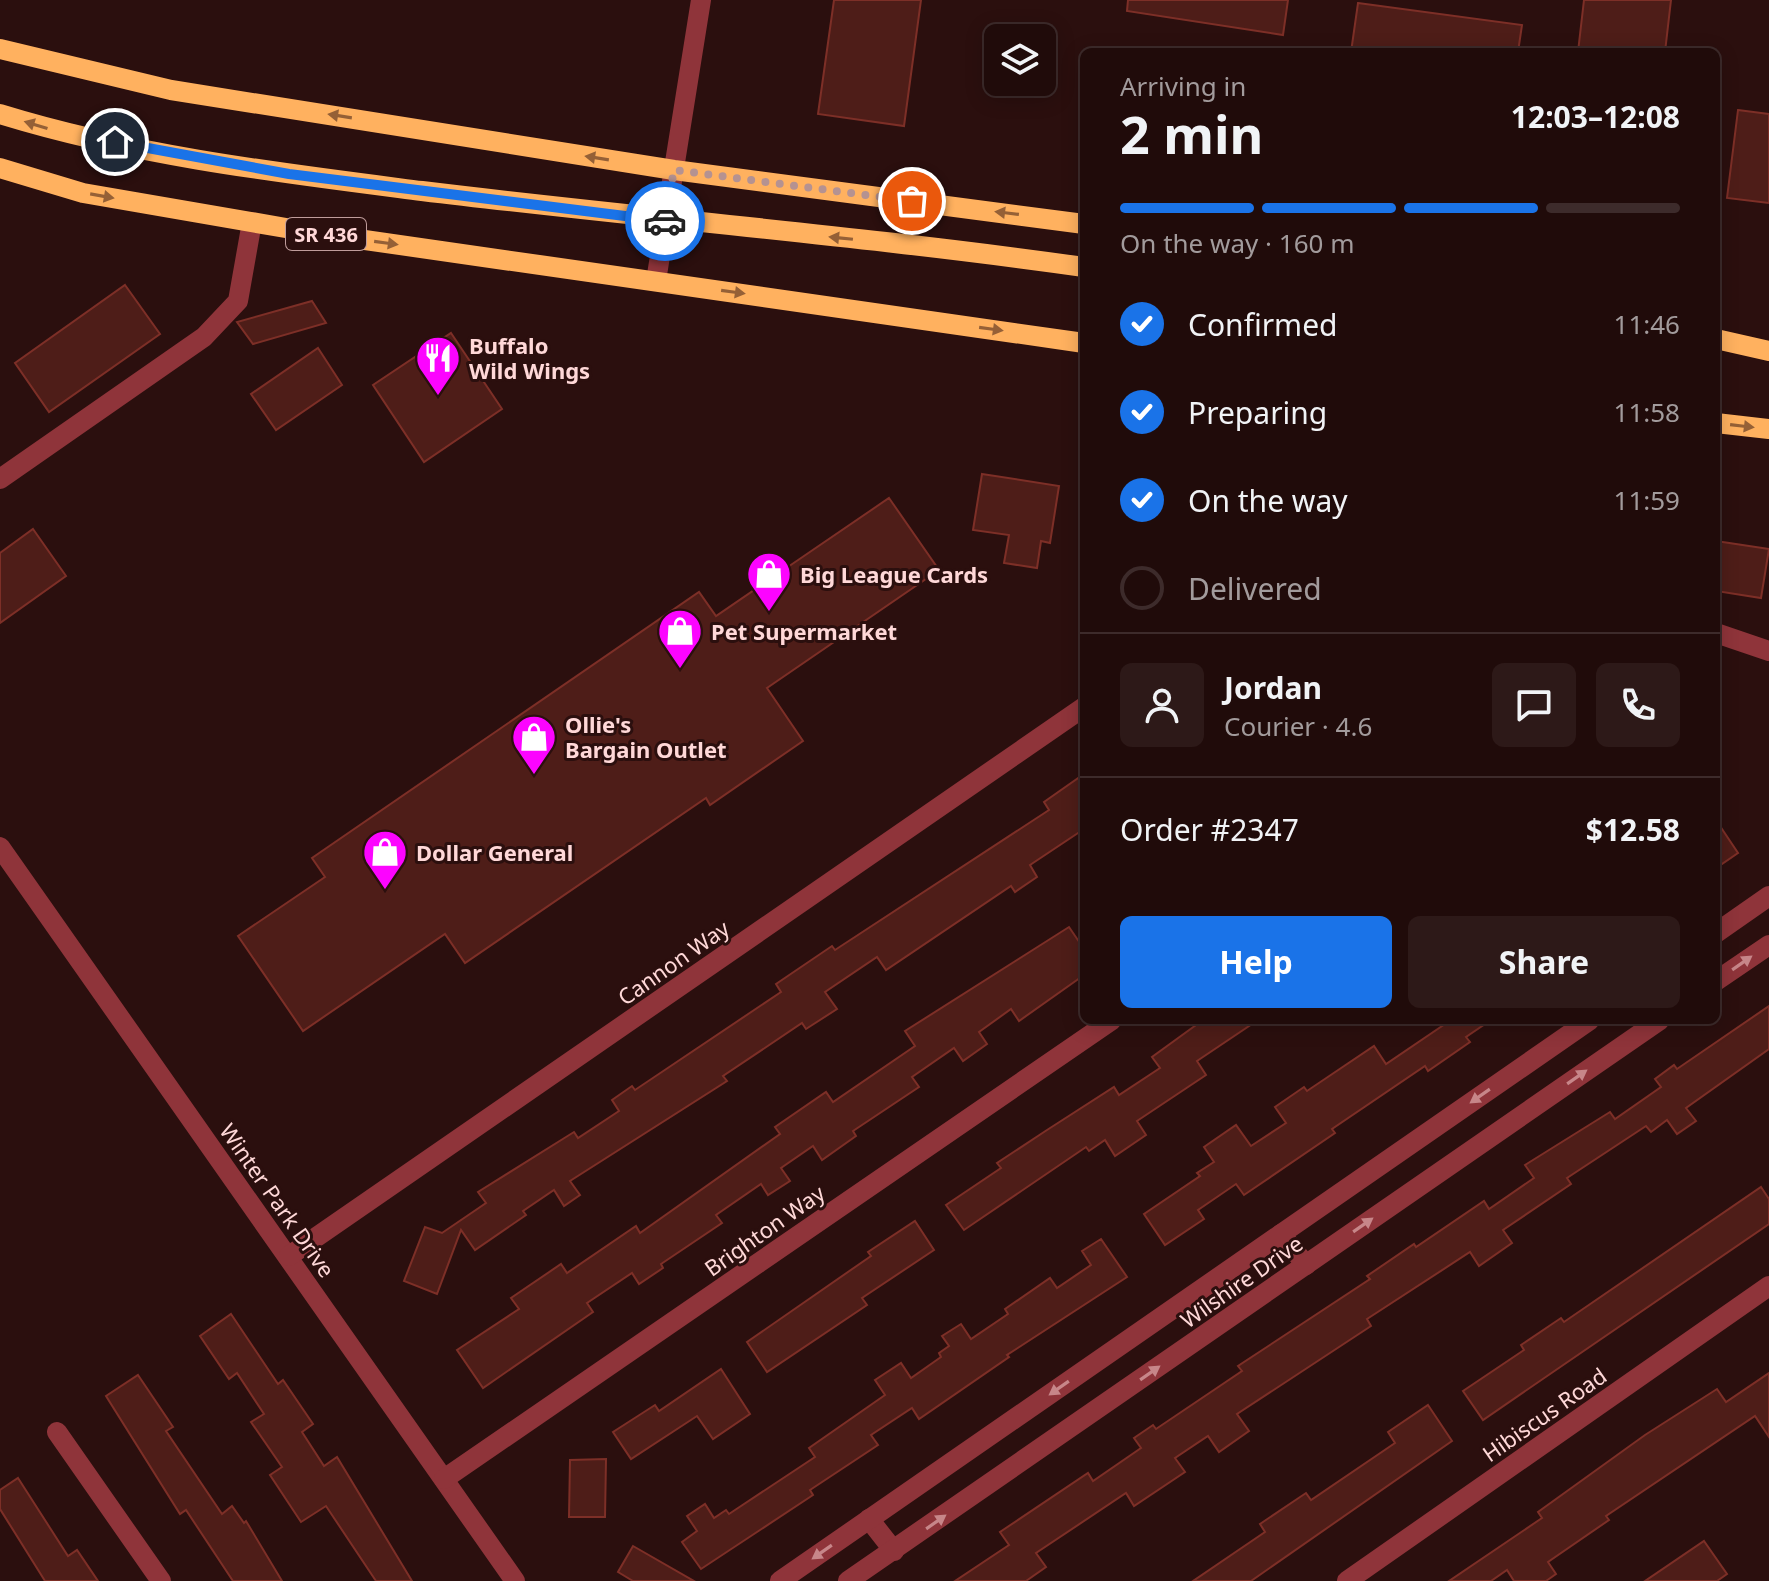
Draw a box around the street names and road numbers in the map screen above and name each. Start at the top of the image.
road number: SR 436 [286,218,366,250]
street label: Cannon Way [611,912,735,1011]
street label: Winter Park Drive [214,1117,342,1283]
street label: Brighton Way [698,1177,831,1283]
street label: Wilshire Drive [1174,1228,1308,1334]
street label: Hibiscus Road [1476,1360,1612,1468]

